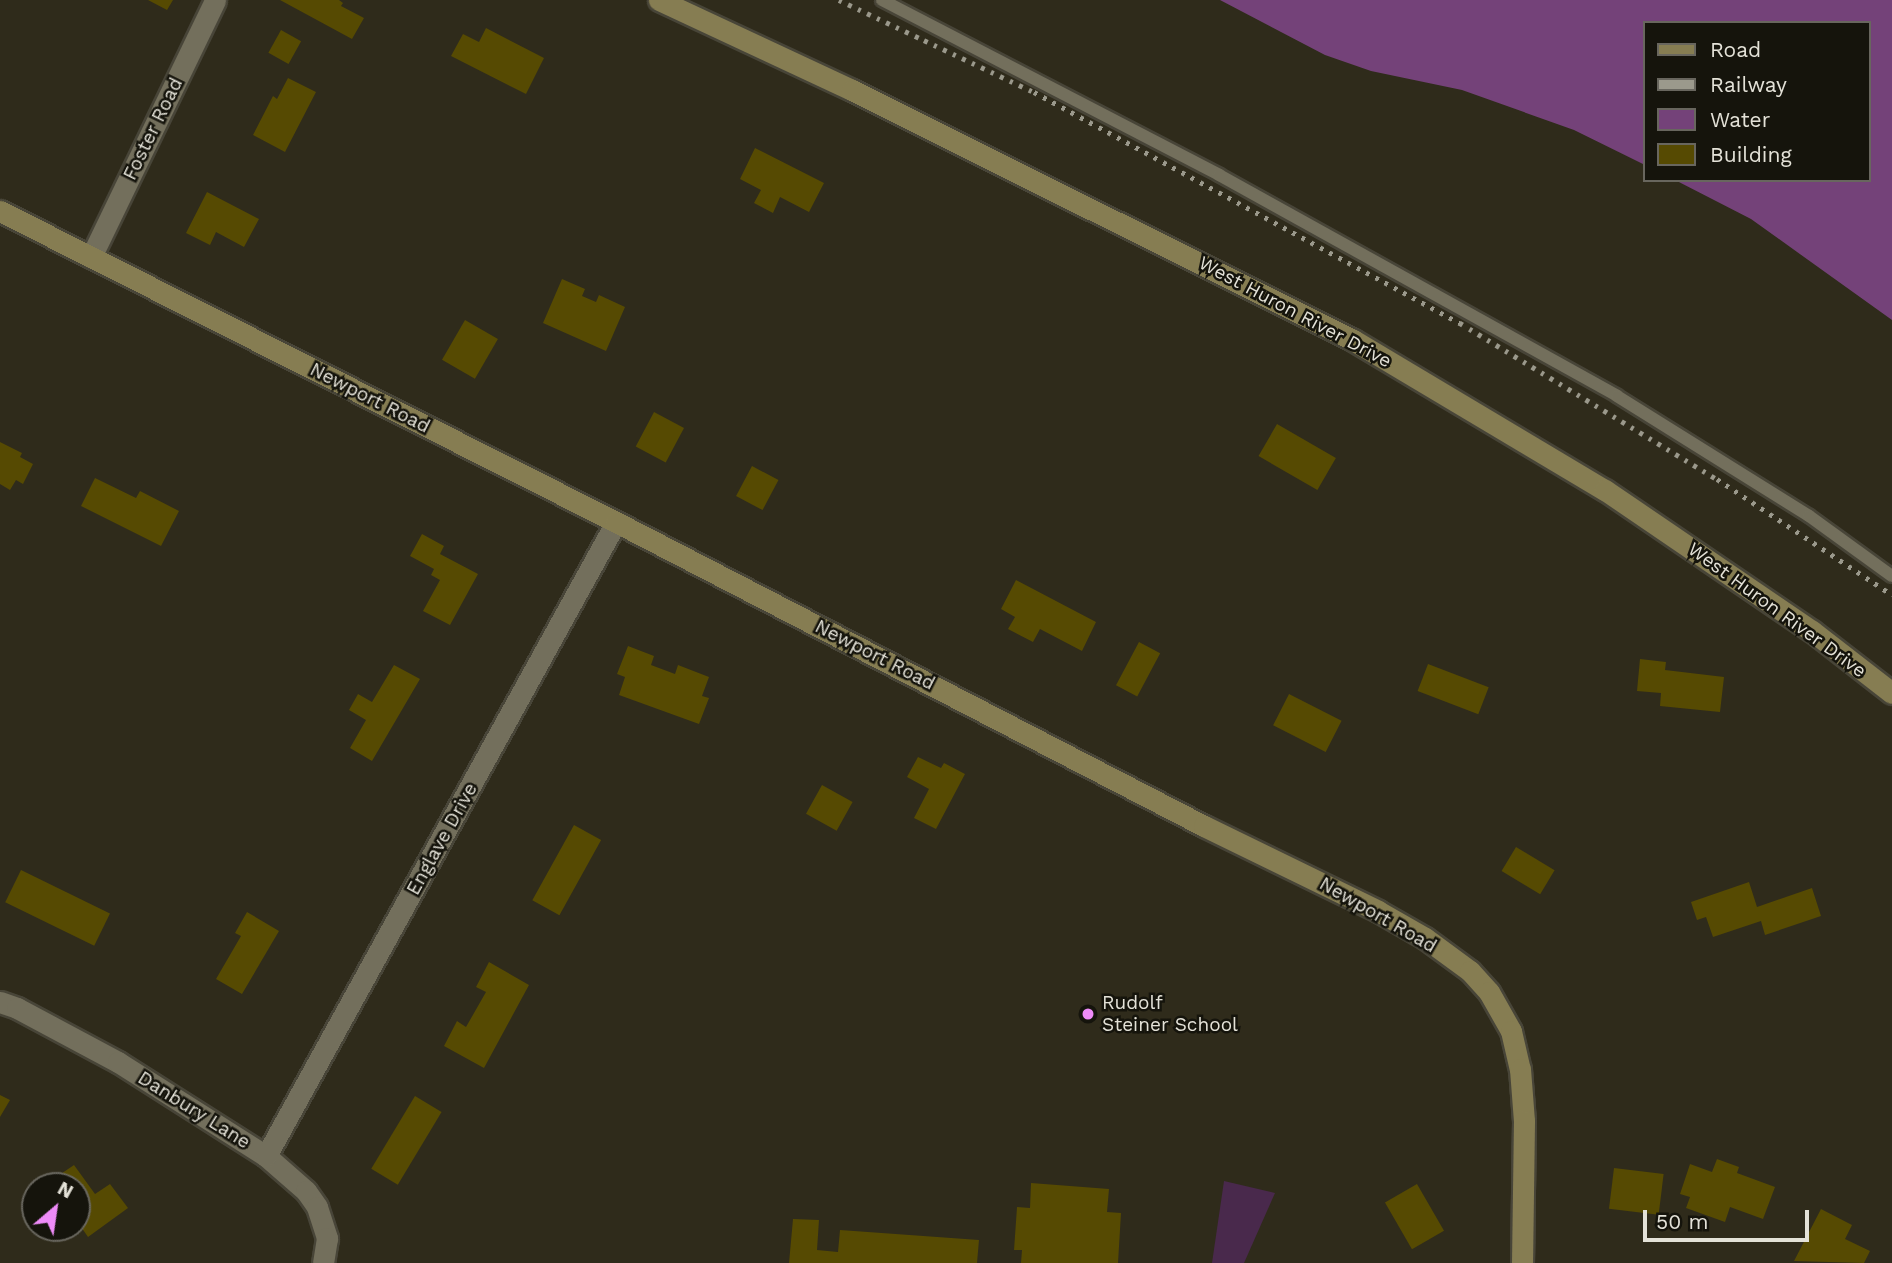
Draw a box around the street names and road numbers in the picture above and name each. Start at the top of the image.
street label: Foster Road [118,74,188,184]
street label: West Huron River Drive [1194,251,1396,373]
street label: Newport Road [306,358,434,438]
street label: West Huron River Drive [1683,537,1871,683]
street label: Newport Road [811,615,939,695]
street label: Englave Drive [402,779,482,899]
street label: Newport Road [1315,872,1441,958]
street label: Danbury Lane [133,1066,255,1154]

